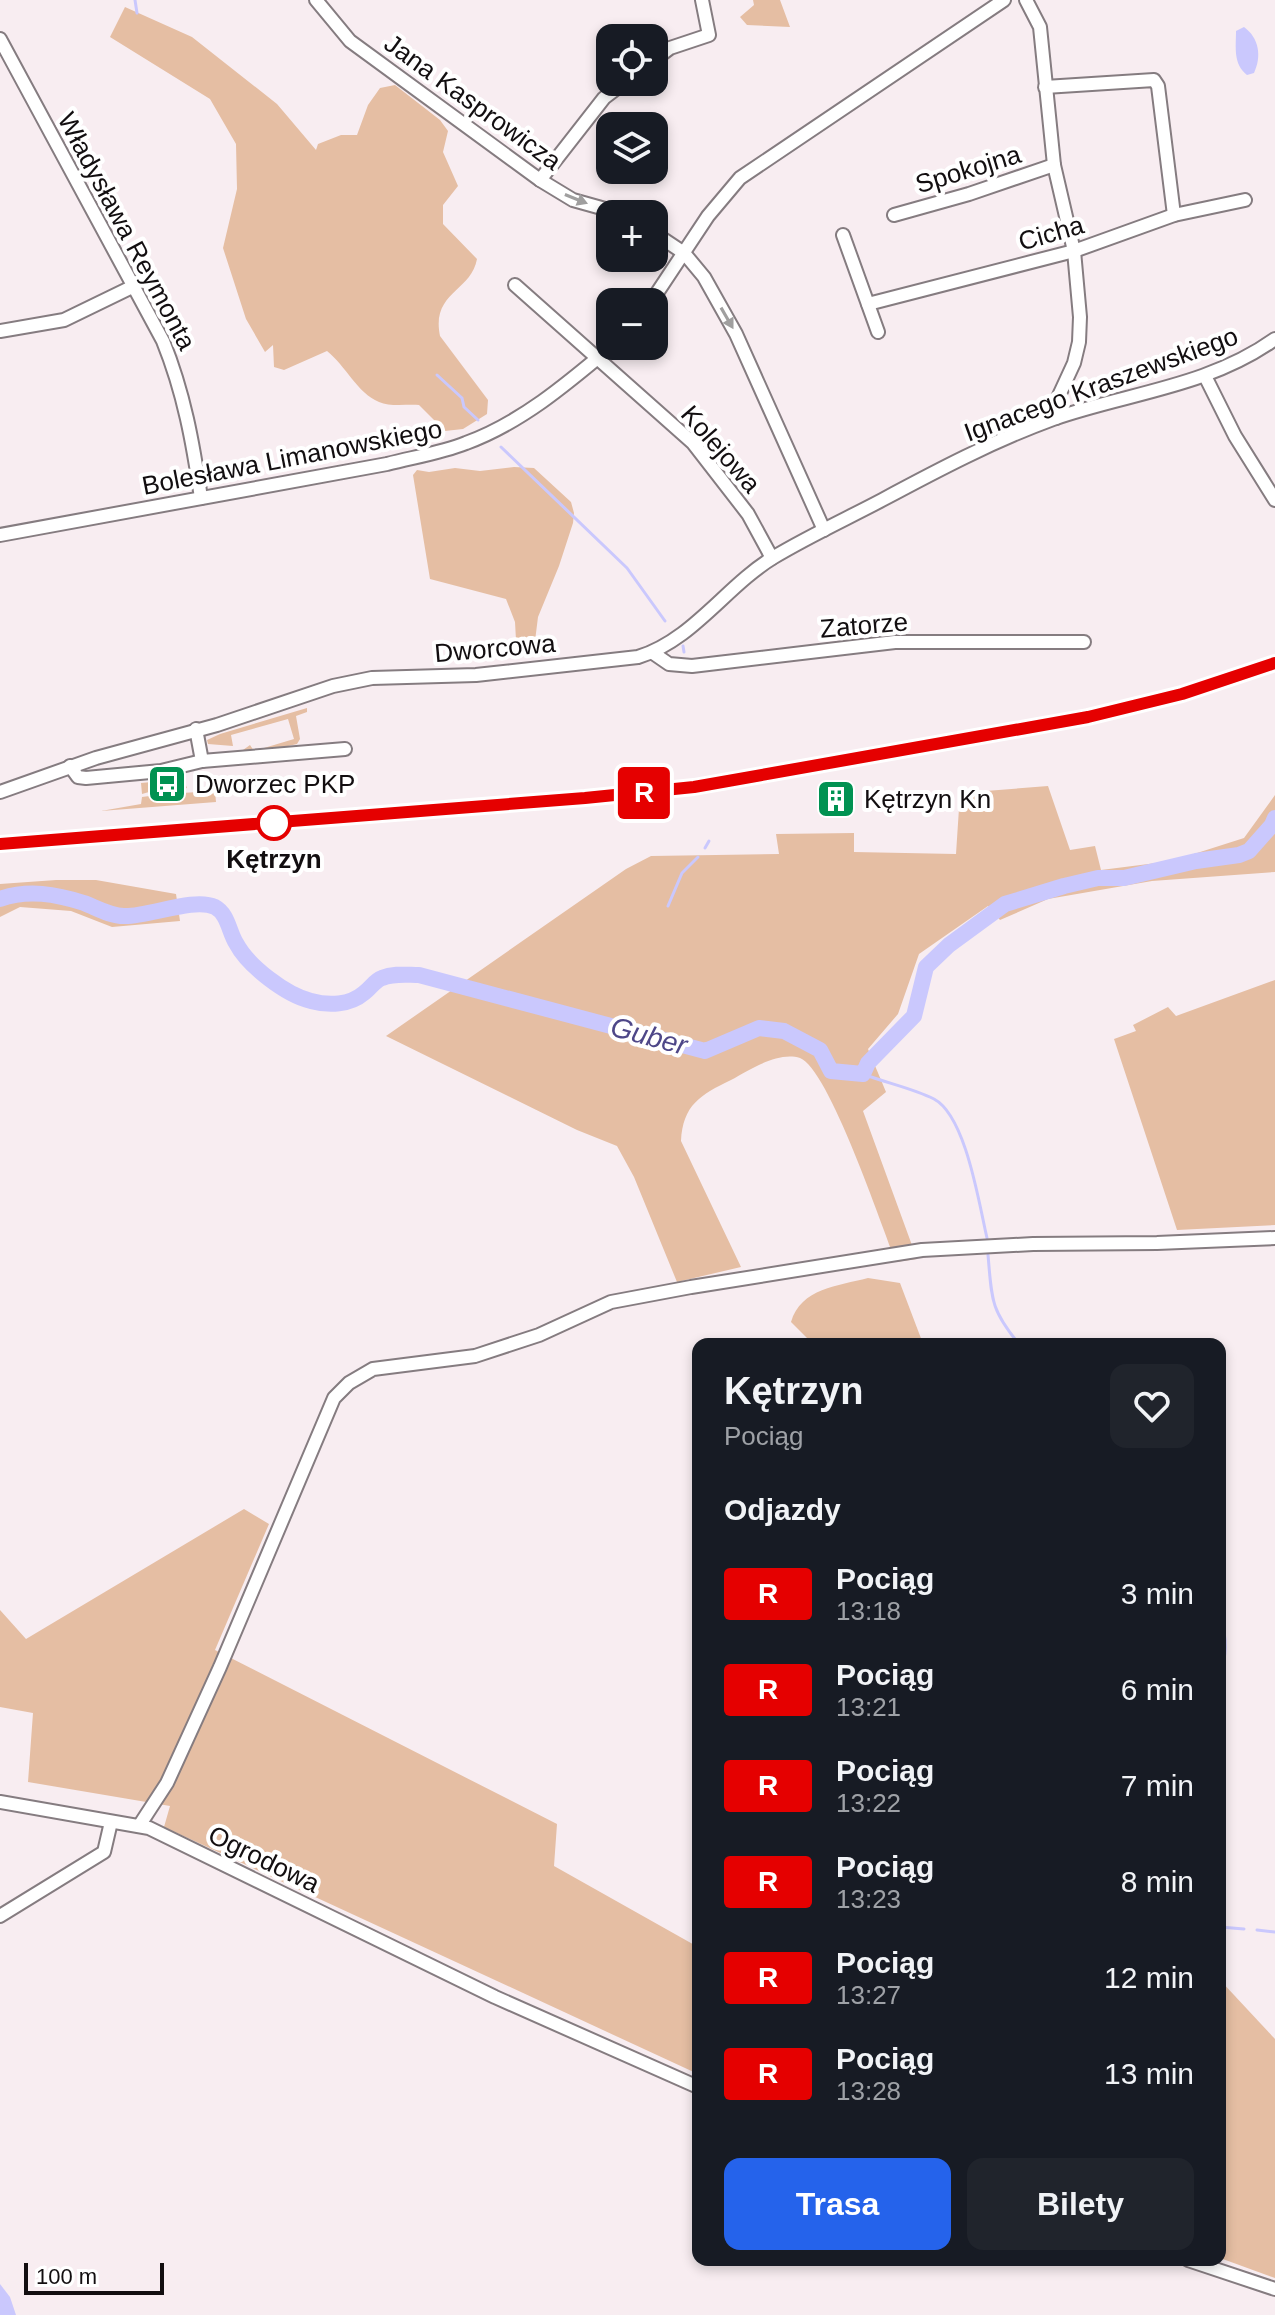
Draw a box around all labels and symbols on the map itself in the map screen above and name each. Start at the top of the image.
street label: Jana Kasprowicza [379,28,568,176]
street label: Władysława Reymonta [52,107,203,355]
street label: Spokojna [912,139,1025,199]
one-way arrow [564,193,588,206]
street label: Cicha [1015,209,1088,257]
one-way arrow [720,307,734,329]
street label: Ignacego Kraszewskiego [960,320,1242,448]
street label: Kolejowa [675,399,767,499]
street label: Bolesława Limanowskiego [139,413,445,501]
street label: Zatorze [819,606,909,644]
street label: Dworcowa [433,628,557,668]
bus stop icon: Dworzec PKP [146,763,188,805]
line badge: R [618,767,670,819]
place label: Dworzec PKP [195,769,355,799]
building icon: Kętrzyn Kn [815,778,857,820]
place label: Kętrzyn Kn [864,784,991,814]
marker: Kętrzyn [257,806,291,840]
place label: Kętrzyn [226,844,322,874]
water label: Guber [607,1011,692,1061]
street label: Ogrodowa [204,1819,325,1899]
scale bar [24,2259,164,2295]

